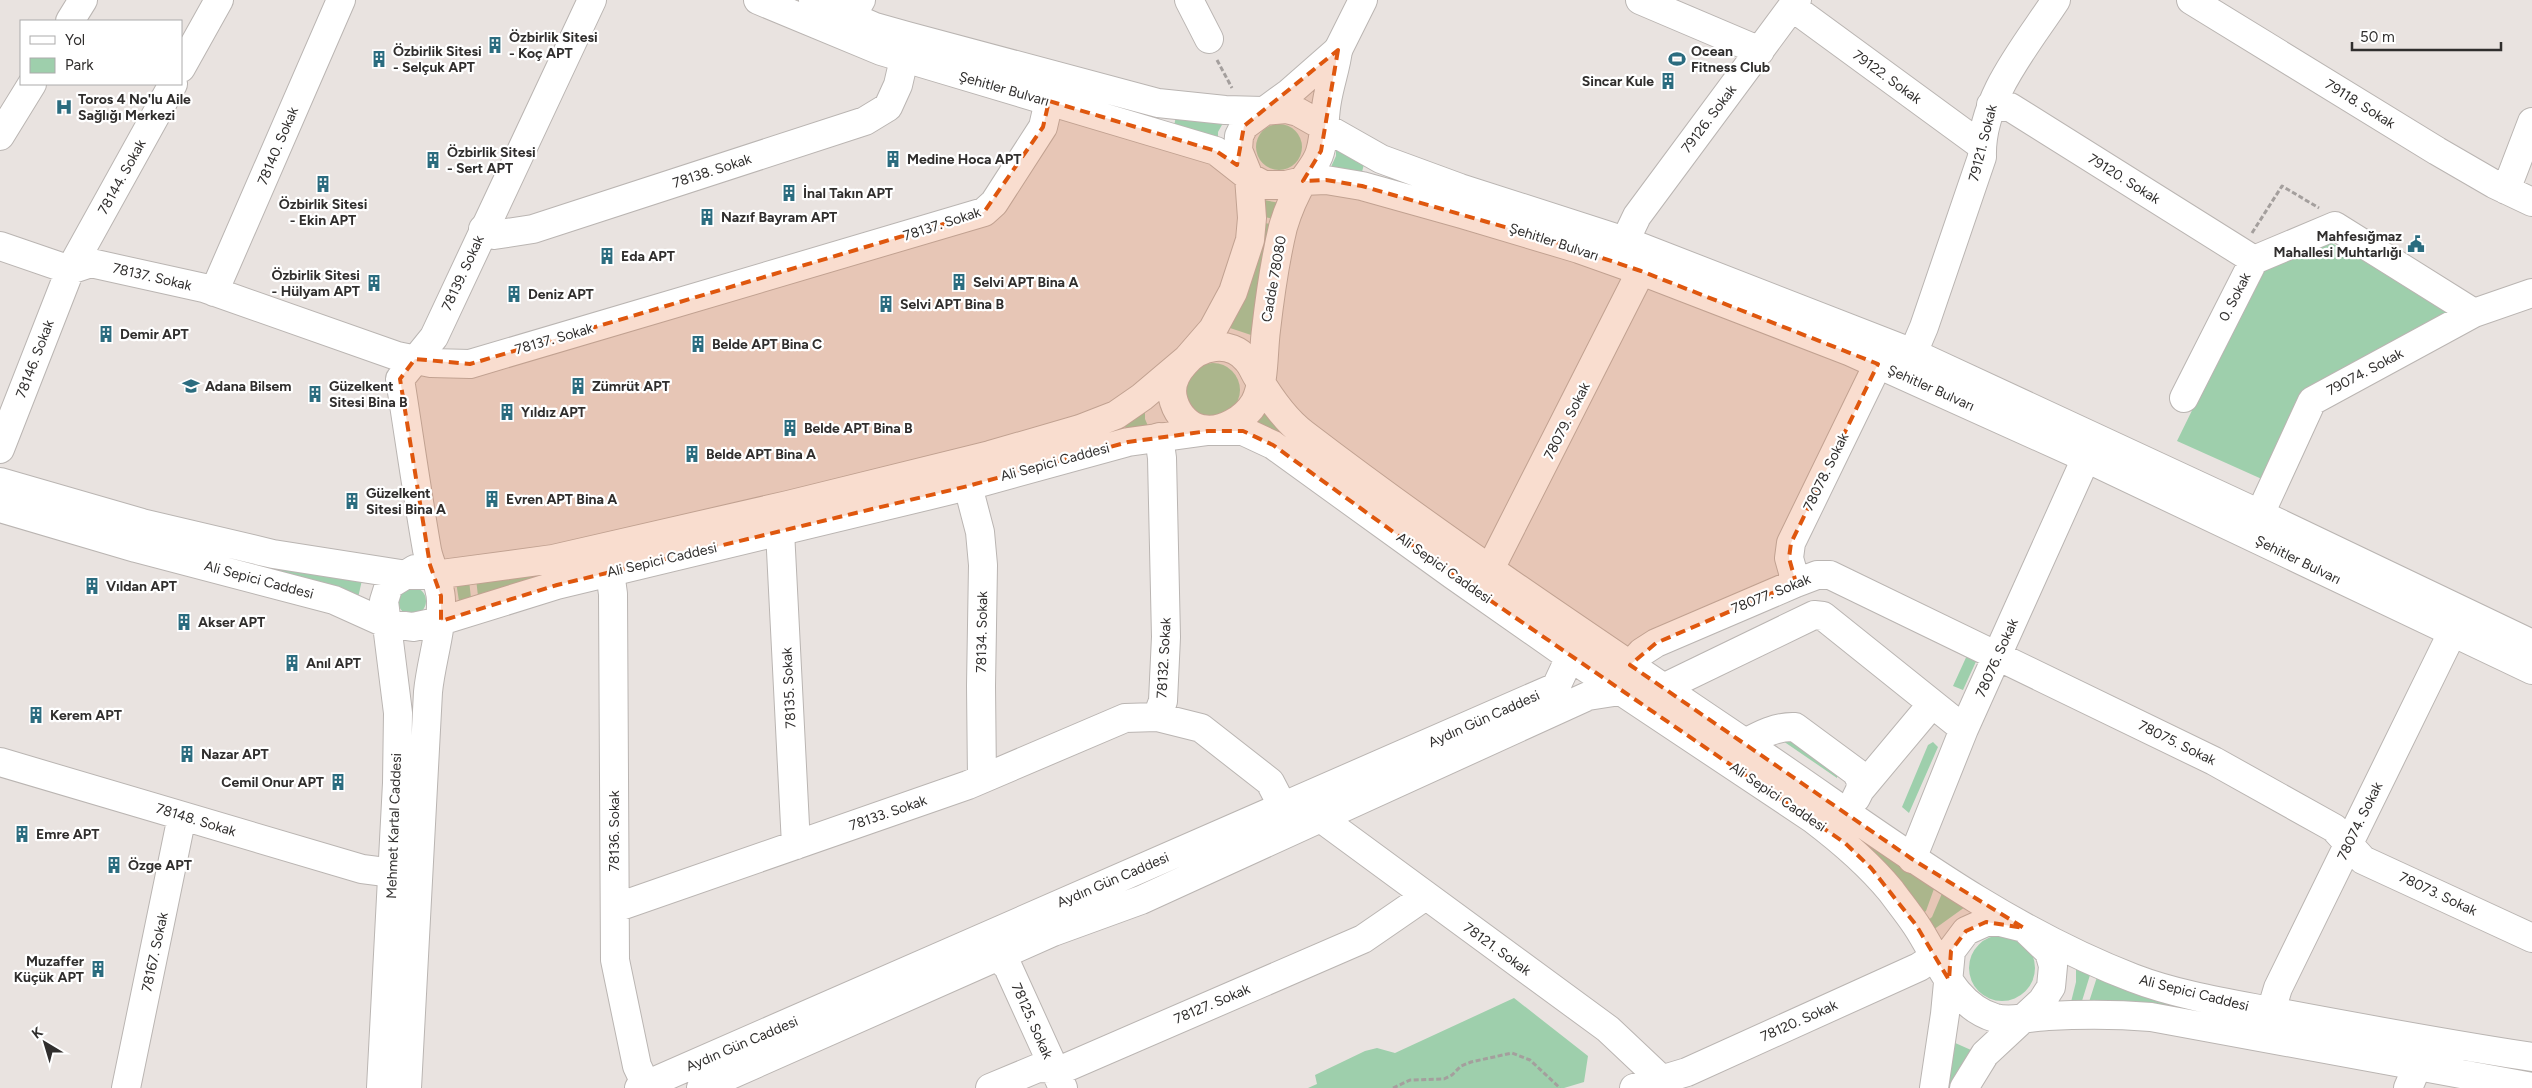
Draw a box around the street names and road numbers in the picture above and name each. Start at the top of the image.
street label: 79122. Sokak [1849,46,1925,108]
street label: Şehitler Bulvarı [957,68,1051,110]
street label: 79118. Sokak [2322,76,2398,132]
street label: 79126. Sokak [1678,82,1740,156]
street label: 79121. Sokak [1965,103,2001,183]
street label: 78140. Sokak [254,104,302,188]
street label: 78144. Sokak [94,136,150,217]
street label: 78138. Sokak [670,150,754,192]
street label: 79120. Sokak [2085,150,2163,208]
street label: 78137. Sokak [901,203,983,245]
street label: Şehitler Bulvarı [1507,220,1601,264]
street label: 78139. Sokak [438,232,488,313]
street label: Cadde 78080 [1258,234,1290,324]
street label: 78137. Sokak [111,260,193,294]
street label: 0. Sokak [2215,270,2255,324]
street label: 78146. Sokak [12,317,58,400]
street label: 78137. Sokak [513,320,595,358]
street label: 79074. Sokak [2324,345,2406,399]
street label: Şehitler Bulvarı [1885,361,1977,415]
street label: 78079. Sokak [1540,379,1594,462]
street label: 78078. Sokak [1800,430,1852,514]
street label: Ali Sepici Caddesi [999,439,1111,485]
street label: Ali Sepici Caddesi [1393,529,1495,607]
street label: Şehitler Bulvarı [2252,532,2344,588]
street label: Ali Sepici Caddesi [605,539,719,581]
street label: Ali Sepici Caddesi [203,557,315,603]
street label: 78077. Sokak [1729,570,1813,618]
street label: 78134. Sokak [973,591,991,673]
street label: 78076. Sokak [1972,616,2022,700]
street label: 78132. Sokak [1153,617,1175,699]
street label: 78135. Sokak [778,647,800,729]
street label: Aydın Gün Caddesi [1426,687,1542,751]
street label: 78075. Sokak [2135,717,2219,769]
street label: Mehmet Kartal Caddesi [383,753,405,899]
street label: Ali Sepici Caddesi [1727,759,1829,835]
street label: 78074. Sokak [2334,779,2386,863]
street label: 78136. Sokak [606,790,623,872]
street label: 78133. Sokak [847,792,929,834]
street label: 78148. Sokak [154,800,238,840]
street label: Aydın Gün Caddesi [1054,849,1172,911]
street label: 78073. Sokak [2396,869,2480,920]
street label: 78167. Sokak [138,910,172,993]
street label: 78121. Sokak [1460,919,1534,979]
street label: Ali Sepici Caddesi [2137,971,2251,1015]
street label: 78125. Sokak [1008,980,1056,1062]
street label: 78127. Sokak [1171,980,1253,1028]
street label: 78120. Sokak [1758,996,1840,1046]
street label: Aydın Gün Caddesi [683,1013,801,1075]

